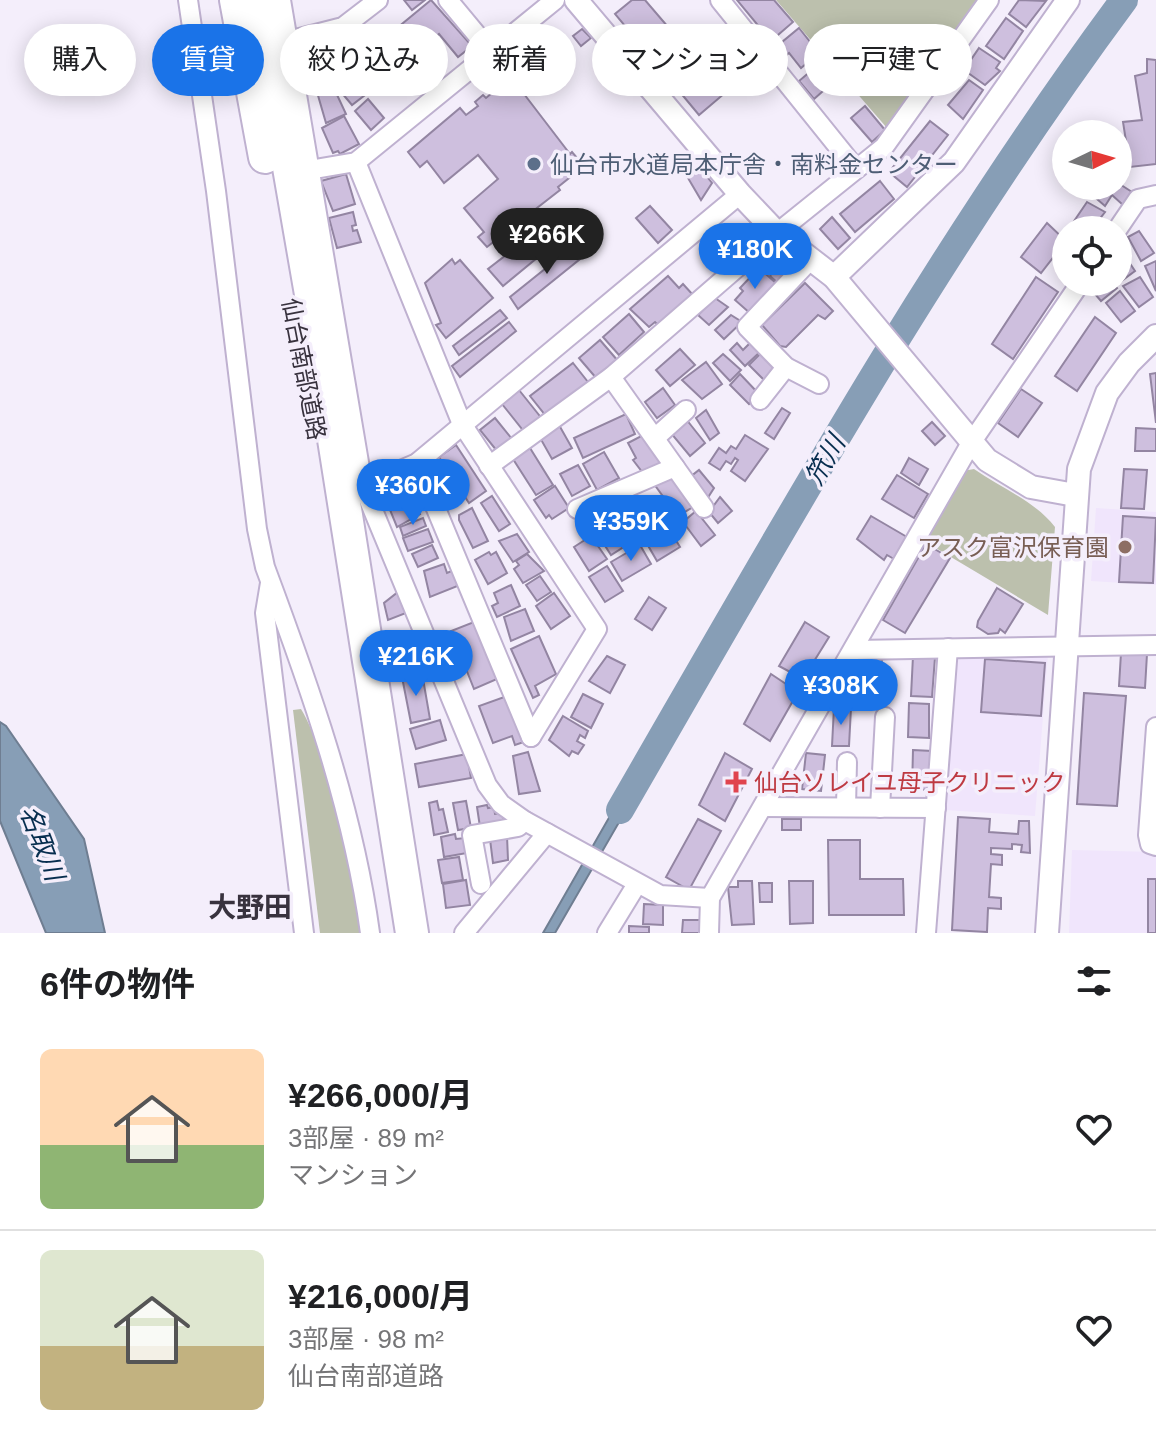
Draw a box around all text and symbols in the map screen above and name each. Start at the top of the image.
chip: 購入 [24,24,136,96]
chip: 賃貸 [152,24,264,96]
chip: 絞り込み [280,24,448,96]
chip: 新着 [464,24,576,96]
chip: マンション [592,24,788,96]
chip: 一戸建て [804,24,972,96]
north arrow [1052,120,1132,200]
map controls [1052,120,1132,296]
place label: 仙台市水道局本庁舎・南料金センター [550,151,958,178]
marker: 仙台市水道局本庁舎・南料金センター [525,155,543,173]
pin: ¥266K [491,208,603,276]
button: locate [1052,216,1132,296]
text: ¥266K [509,219,585,249]
pin: ¥180K [699,223,811,291]
text: ¥180K [717,234,793,264]
street label: 仙台南部道路 [277,296,331,442]
water label: 笊川 [799,427,852,490]
pin: ¥360K [357,459,469,527]
text: ¥360K [375,470,451,500]
pin: ¥359K [575,495,687,563]
text: ¥359K [593,506,669,536]
place label: アスク富沢保育園 [917,534,1109,561]
marker: アスク富沢保育園 [1116,538,1134,556]
pin: ¥216K [360,630,472,698]
text: ¥216K [378,641,454,671]
pin: ¥308K [785,659,897,727]
text: ¥308K [803,670,879,700]
place label: 仙台ソレイユ母子クリニック [754,769,1066,796]
marker: 仙台ソレイユ母子クリニック [725,771,747,793]
water label: 名取川 [14,801,71,888]
district label: 大野田 [208,892,292,923]
icon: filters [1072,959,1116,1003]
text: 6件の物件 [40,965,195,1003]
text: ¥266,000/月 [288,1076,473,1114]
icon: home [104,1081,200,1177]
icon: heart [1072,1107,1116,1151]
text: 3部屋 · 89 m² [288,1123,444,1153]
text: マンション [288,1160,418,1190]
text: ¥216,000/月 [288,1277,473,1315]
icon: home [104,1282,200,1378]
icon: heart [1072,1308,1116,1352]
text: 3部屋 · 98 m² [288,1324,444,1354]
text: 仙台南部道路 [288,1361,444,1391]

